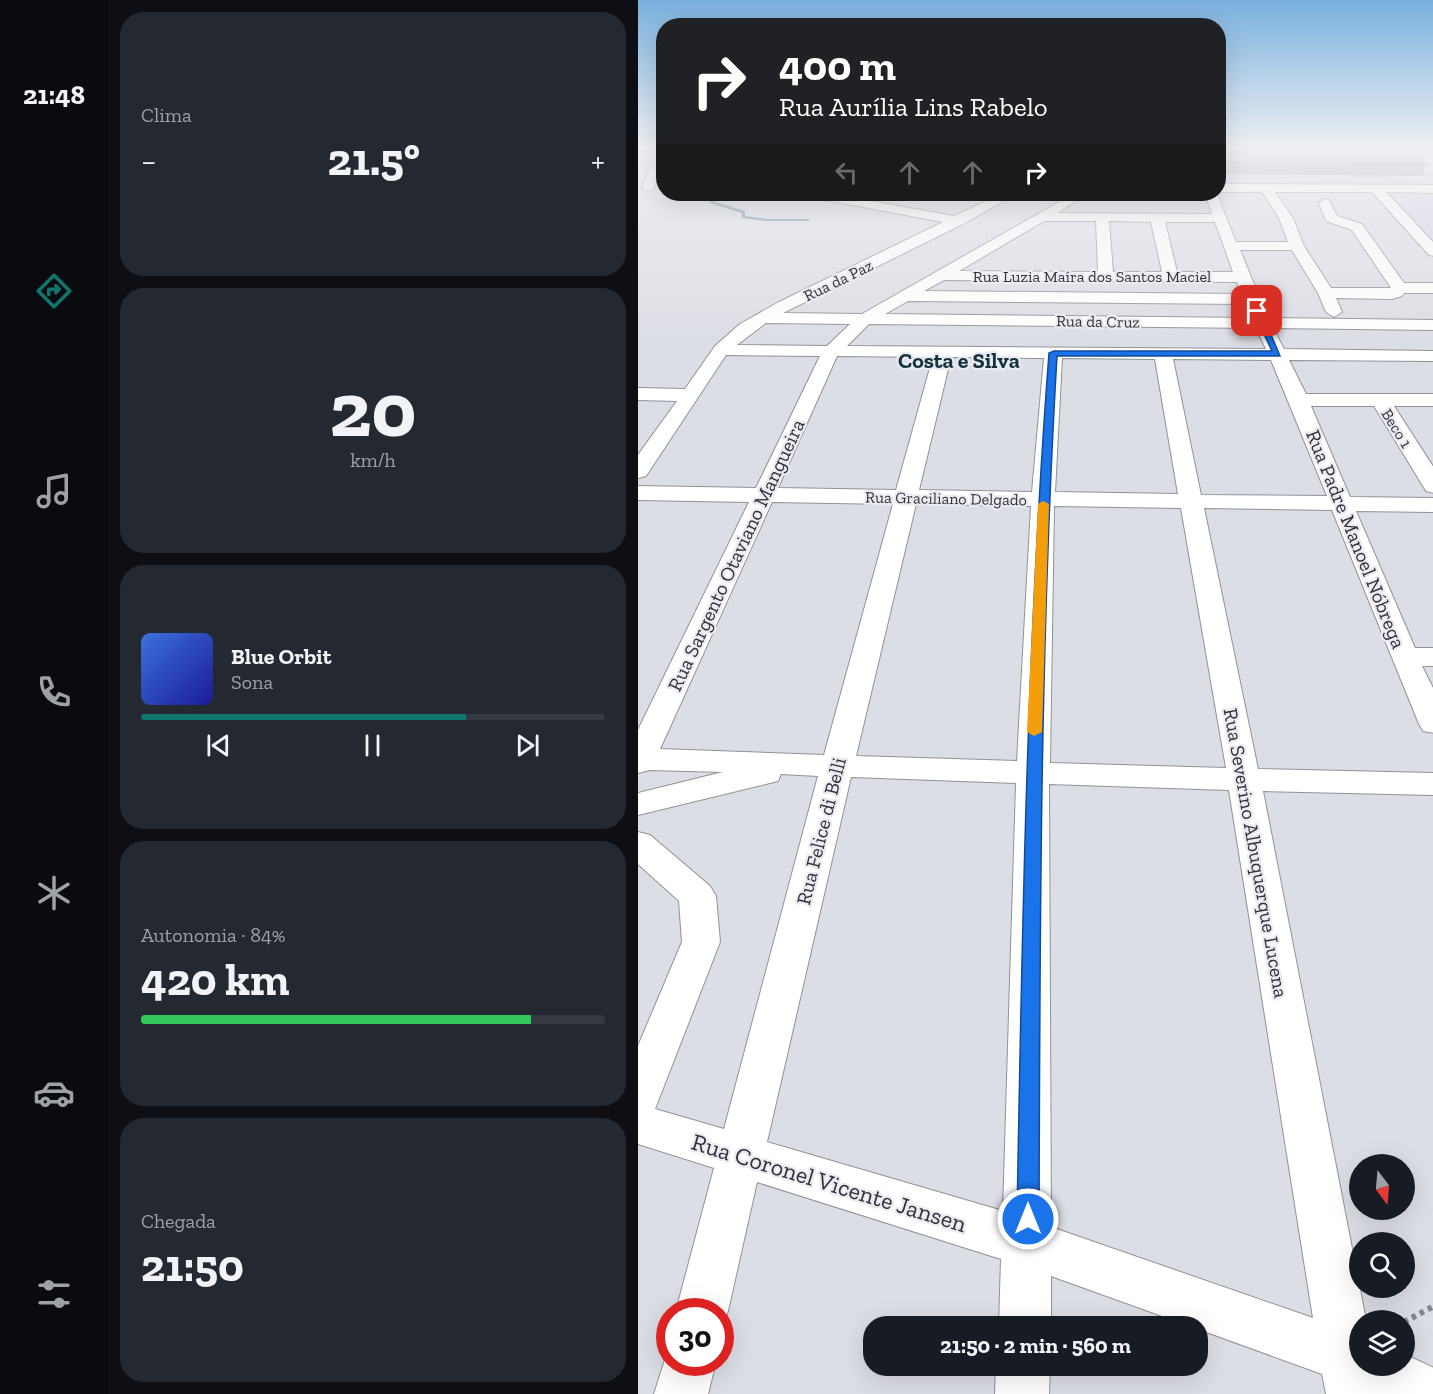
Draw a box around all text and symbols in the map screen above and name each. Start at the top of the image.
text: 400 m [779,40,896,91]
icon: right [680,42,758,120]
text: 21:48 [23,79,85,111]
text: Rua Aurília Lins Rabelo [779,91,1048,123]
text: Clima [141,103,192,127]
text: 21.5° [328,133,420,187]
text: − [141,141,156,180]
text: + [591,141,605,180]
icon: left [830,156,863,189]
icon: ahead [893,156,926,189]
icon: ahead [956,156,989,189]
icon: right [1019,156,1052,189]
street label: Rua da Paz [801,256,876,305]
street label: Rua Luzia Maíra dos Santos Maciel [973,267,1211,286]
icon: directions [33,270,75,312]
pin [1231,285,1282,336]
icon: arrive [1240,294,1273,327]
street label: Rua da Cruz [1056,311,1140,332]
district label: Costa e Silva [898,347,1020,374]
text: 20 [330,362,416,456]
street label: Beco 1 [1377,405,1416,451]
street label: Rua Sargento Otaviano Mangueira [662,415,810,695]
street label: Rua Padre Manoel Nóbrega [1301,426,1411,652]
text: km/h [350,448,396,472]
icon: music [33,470,75,512]
street label: Rua Graciliano Delgado [865,488,1027,509]
text: Blue Orbit [231,643,331,670]
text: Sona [231,670,273,694]
icon: phone [33,671,75,713]
street label: Rua Severino Albuquerque Lucena [1219,706,1293,1000]
icon: previous [202,729,235,762]
icon: pause [356,729,389,762]
icon: next [511,729,544,762]
street label: Rua Felice di Belli [791,755,851,907]
icon: climate [33,872,75,914]
text: Autonomia · 84% [141,923,286,947]
text: 420 km [141,953,289,1007]
icon: car [33,1072,75,1114]
street label: Rua Coronel Vicente Jansen [688,1127,970,1238]
north arrow [1349,1154,1415,1220]
map controls [1349,1154,1415,1376]
position arrow [996,1187,1060,1251]
text: Chegada [141,1209,216,1233]
button: search [1349,1232,1415,1298]
text: 21:50 [141,1239,244,1293]
icon: filters [33,1273,75,1315]
speed limit sign: 30 [656,1298,734,1376]
button: layers [1349,1310,1415,1376]
text: 21:50 · 2 min · 560 m [940,1332,1131,1359]

